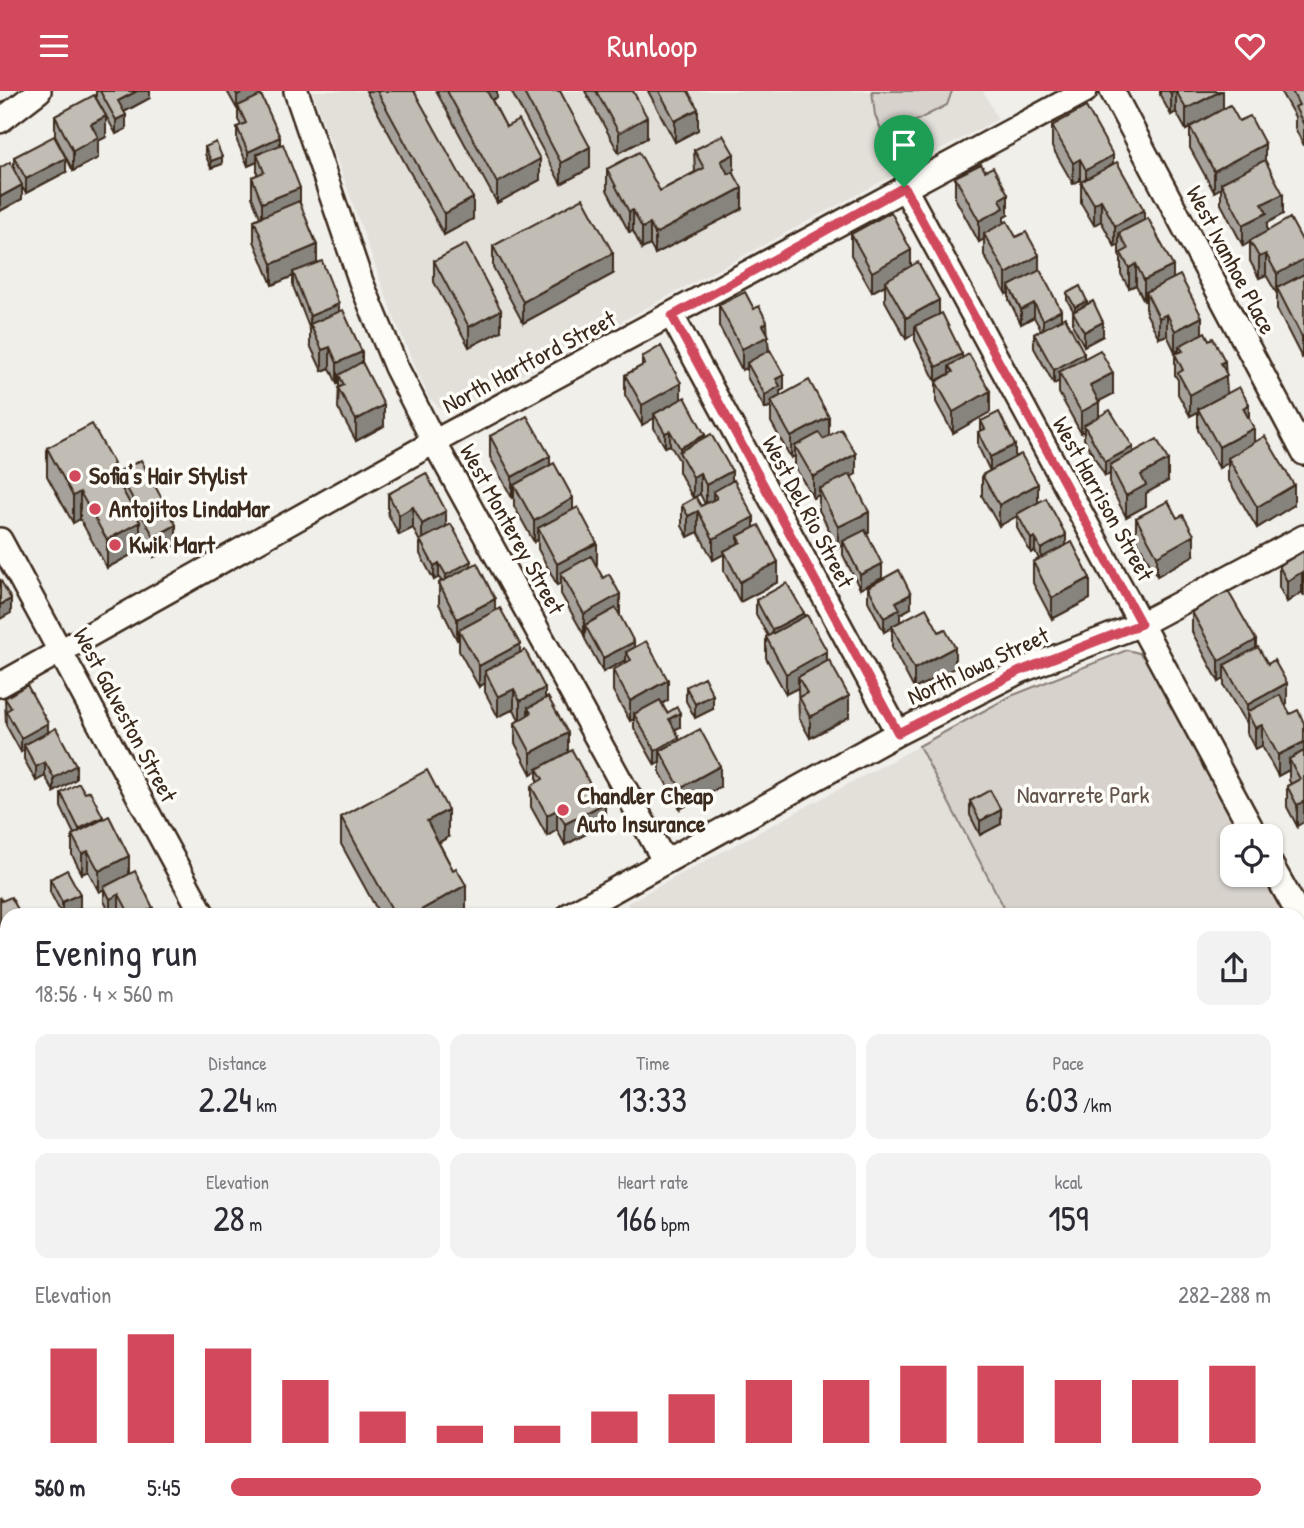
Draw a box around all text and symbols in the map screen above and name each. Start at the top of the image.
text: Runloop [607,24,697,67]
icon: menu [35,27,73,65]
icon: heart [1231,27,1269,65]
pin [874,115,934,187]
icon: arrive [885,126,923,164]
street label: West Ivanhoe Place [1179,180,1285,340]
street label: North Hartford Street [436,302,621,420]
street label: West Harrison Street [1046,411,1163,587]
street label: West Del Rio Street [755,430,863,594]
street label: West Monterey Street [453,438,573,620]
place label: Sofia's Hair Stylist [89,459,248,492]
marker: Sofia's Hair Stylist [67,468,83,484]
place label: Antojitos LindaMar [109,492,271,524]
marker: Antojitos LindaMar [87,501,103,517]
place label: Kwik Mart [129,528,215,560]
marker: Kwik Mart [107,537,123,553]
street label: North Iowa Street [902,618,1054,712]
street label: West Galveston Street [66,622,186,808]
park label: Navarrete Park [1017,778,1149,810]
place label: Chandler Cheap Auto Insurance [577,779,714,839]
marker: Chandler Cheap Auto Insurance [555,802,571,818]
map controls [1220,824,1283,887]
button: locate [1220,824,1283,887]
text: Evening run [35,926,198,978]
button: share [1197,931,1271,1005]
text: 18:56 · 4 × 560 m [35,978,173,1009]
text: Distance [209,1050,267,1076]
text: Time [636,1050,670,1076]
text: Pace [1053,1050,1084,1076]
text: 2.24 [198,1076,252,1123]
text: 13:33 [619,1076,687,1123]
text: 6:03 [1025,1076,1078,1123]
text: km [252,1092,277,1118]
text: /km [1078,1092,1112,1118]
text: Elevation [206,1169,269,1195]
text: Heart rate [618,1169,688,1195]
text: kcal [1054,1169,1082,1195]
text: 28 [213,1195,245,1242]
text: 166 [616,1195,657,1242]
text: 159 [1048,1195,1089,1242]
text: m [245,1211,262,1237]
text: bpm [657,1211,690,1237]
text: Elevation [35,1279,111,1310]
text: 282–288 m [1178,1279,1271,1310]
text: 560 m [35,1472,85,1503]
text: 5:45 [147,1472,180,1503]

